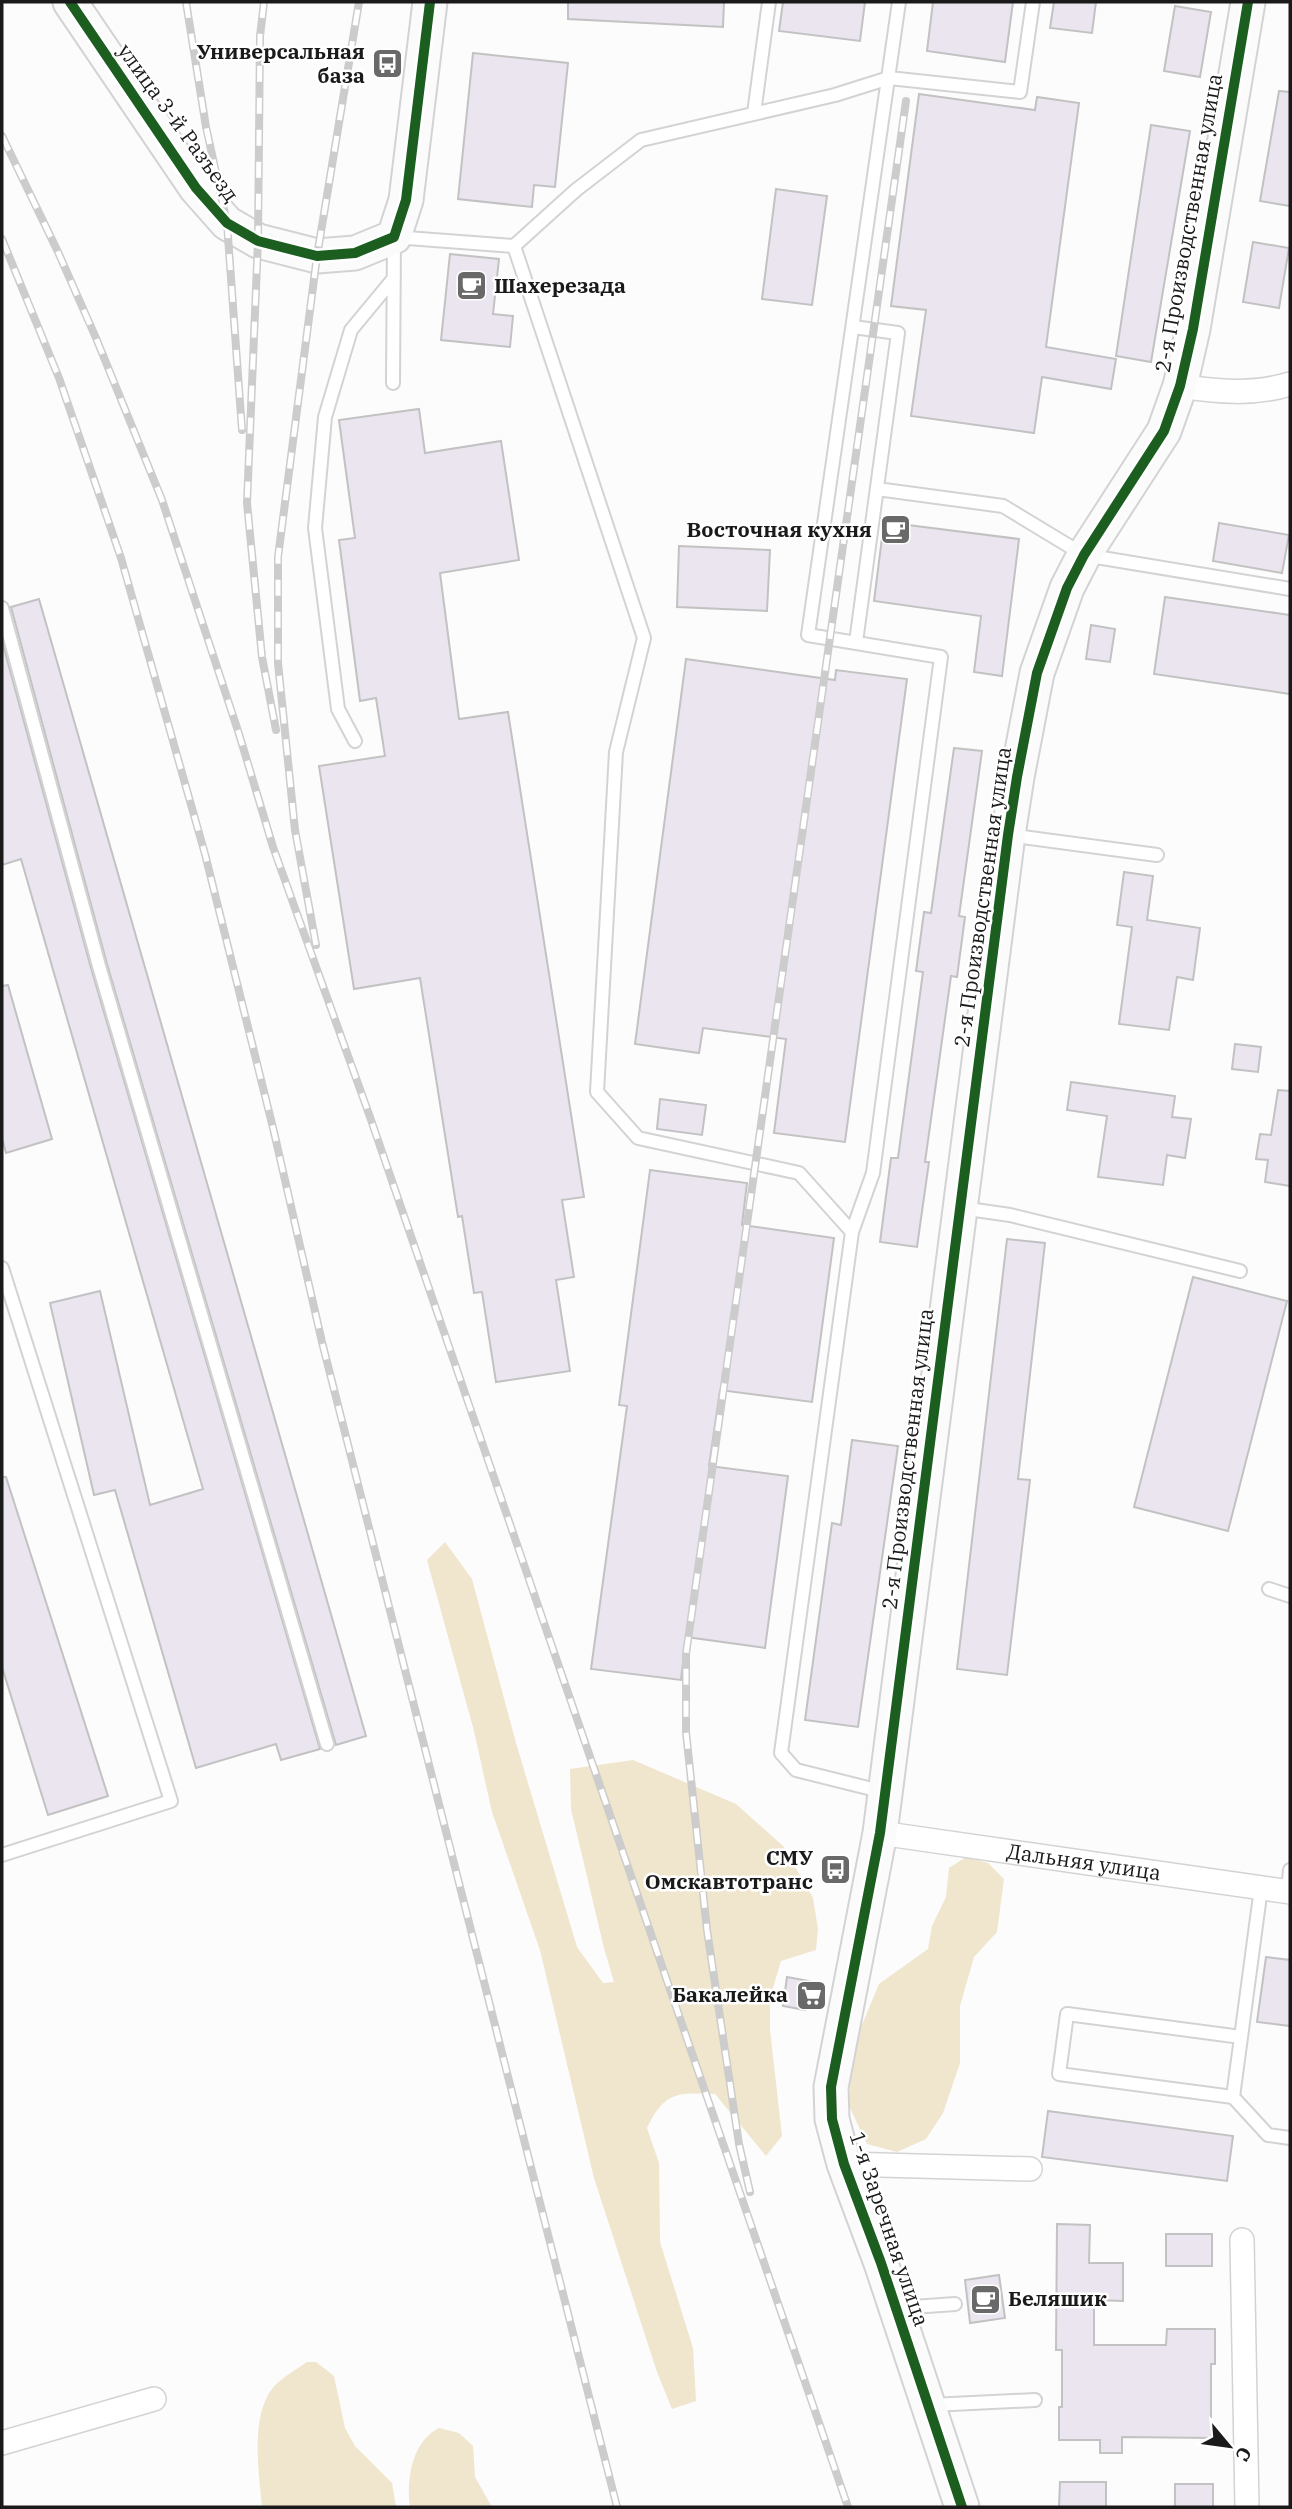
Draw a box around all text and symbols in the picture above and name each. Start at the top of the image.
place label: Универсальная база [197,37,365,89]
street label: улица 3-й Разъезд [112,38,246,207]
bus stop icon: Универсальная база [371,47,405,81]
street label: 2-я Производственная улица [1148,71,1228,375]
cafe icon: Шахерезада [454,269,488,303]
place label: Шахерезада [494,271,626,299]
cafe icon: Восточная кухня [878,513,912,547]
place label: Восточная кухня [687,515,872,543]
street label: 2-я Производственная улица [947,745,1017,1049]
street label: 2-я Производственная улица [875,1307,939,1611]
street label: Дальняя улица [1005,1836,1163,1886]
place label: СМУ Омскавтотранс [645,1843,813,1895]
bus stop icon: СМУ Омскавтотранс [819,1853,853,1887]
supermarket icon: Бакалейка [794,1978,828,2012]
place label: Бакалейка [672,1980,788,2008]
street label: 1-я Заречная улица [843,2128,936,2330]
cafe icon: Беляшик [968,2282,1002,2316]
place label: Беляшик [1008,2284,1107,2312]
north arrow [1194,2411,1264,2481]
text: С [1230,2443,1257,2466]

